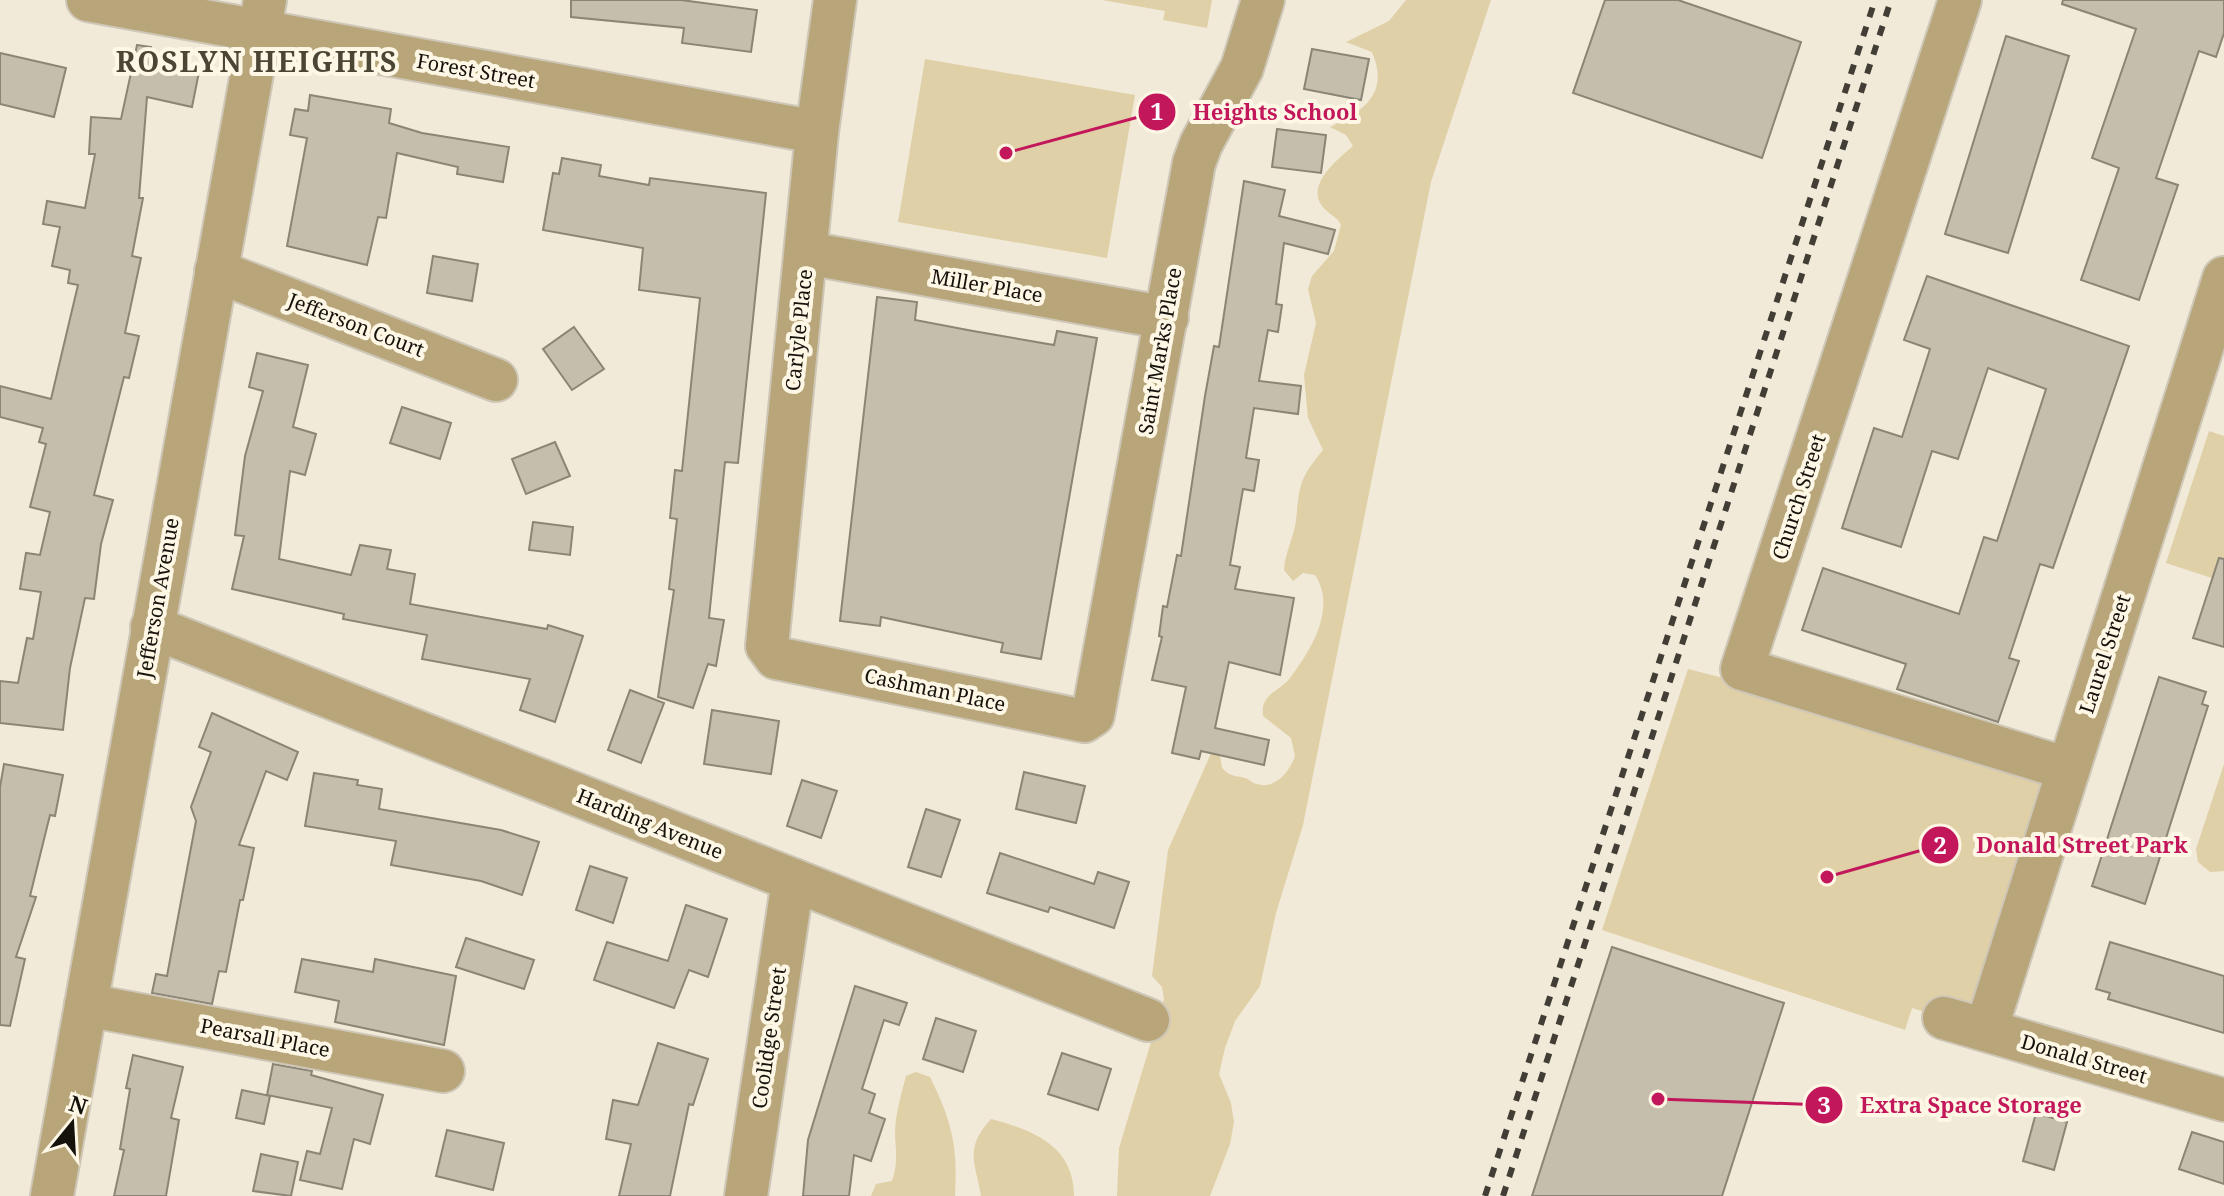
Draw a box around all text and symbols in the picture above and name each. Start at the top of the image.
district label: ROSLYN HEIGHTS [116,42,398,80]
street label: Forest Street [415,47,537,94]
callout: Heights School [1137,89,1373,135]
text: 1 [1150,94,1164,127]
text: Heights School [1193,96,1357,126]
street label: Miller Place [929,262,1045,309]
street label: Saint Marks Place [1132,265,1187,437]
street label: Carlyle Place [779,268,818,392]
street label: Jefferson Court [283,286,428,363]
street label: Church Street [1766,431,1832,563]
street label: Jefferson Avenue [130,516,185,681]
street label: Laurel Street [2073,591,2136,717]
street label: Cashman Place [862,661,1008,718]
street label: Harding Avenue [573,782,727,865]
callout: Donald Street Park [1920,822,2204,868]
text: 2 [1933,828,1947,861]
text: Donald Street Park [1976,829,2188,859]
street label: Coolidge Street [745,965,792,1110]
street label: Pearsall Place [198,1012,332,1063]
street label: Donald Street [2018,1028,2150,1089]
callout: Extra Space Storage [1804,1082,2098,1128]
north arrow [32,1084,112,1164]
text: N [66,1087,91,1121]
text: 3 [1817,1088,1831,1121]
text: Extra Space Storage [1860,1089,2082,1119]

